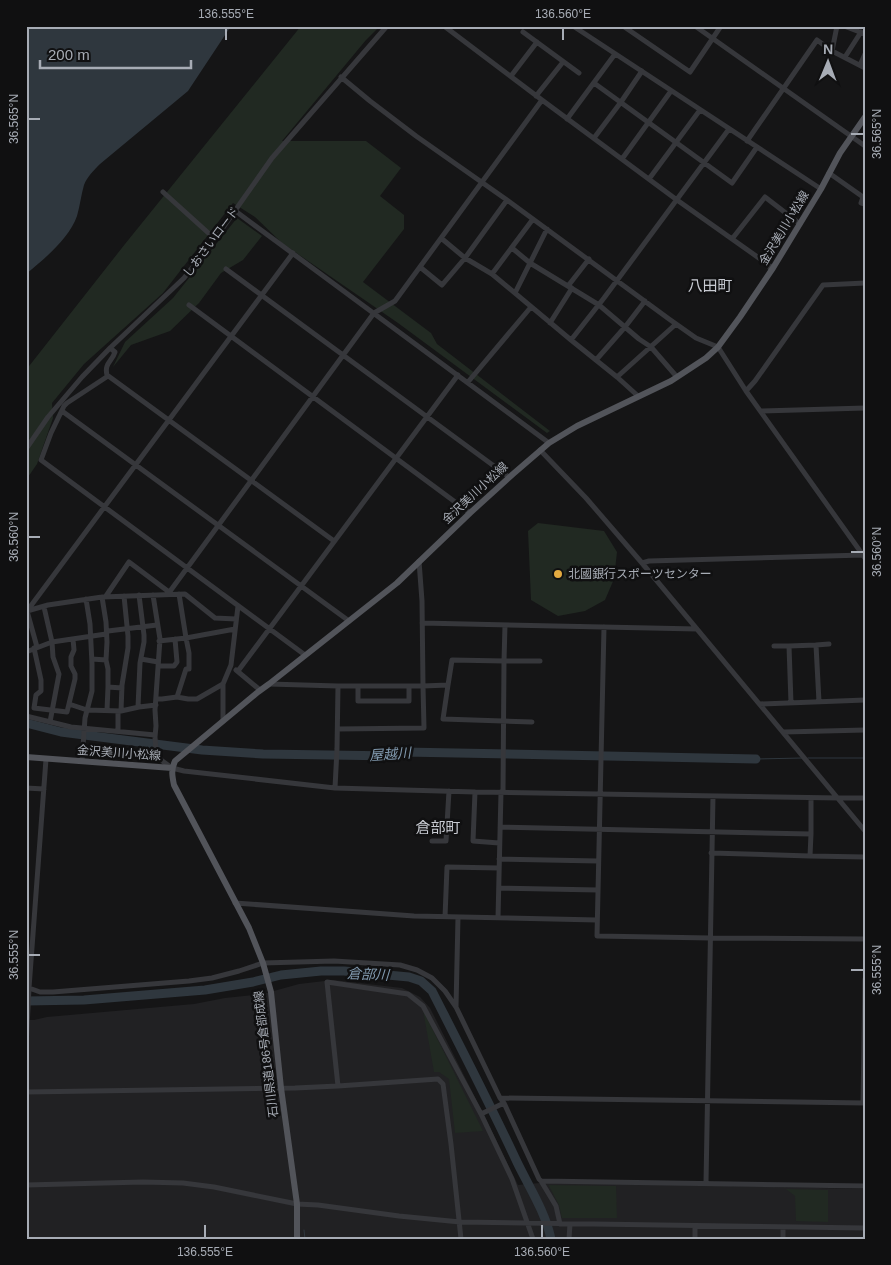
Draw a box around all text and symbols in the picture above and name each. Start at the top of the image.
text: 136.555°E [198,7,254,21]
text: 136.560°E [535,7,591,21]
scale bar [40,38,191,70]
north arrow [804,38,854,88]
text: N [823,41,833,57]
text: 200 m [48,46,90,63]
text: 36.565°N [7,94,21,144]
text: 36.565°N [870,109,884,159]
street label: 金沢美川小松線 [756,188,812,268]
street label: しおさいロード [180,204,242,280]
district label: 八田町 [687,277,733,294]
street label: 金沢美川小松線 [440,459,510,527]
text: 36.560°N [7,512,21,562]
text: 36.560°N [870,527,884,577]
place label: 北國銀行スポーツセンター [568,567,712,581]
marker: 北國銀行スポーツセンター [552,568,564,580]
street label: 金沢美川小松線 [77,743,161,763]
water label: 屋越川 [368,744,414,763]
district label: 倉部町 [415,819,461,836]
text: 36.555°N [7,930,21,980]
text: 36.555°N [870,945,884,995]
water label: 倉部川 [347,965,391,983]
street label: 石川県道186号倉部成線 [251,990,281,1118]
text: 136.555°E [177,1245,233,1259]
text: 136.560°E [514,1245,570,1259]

